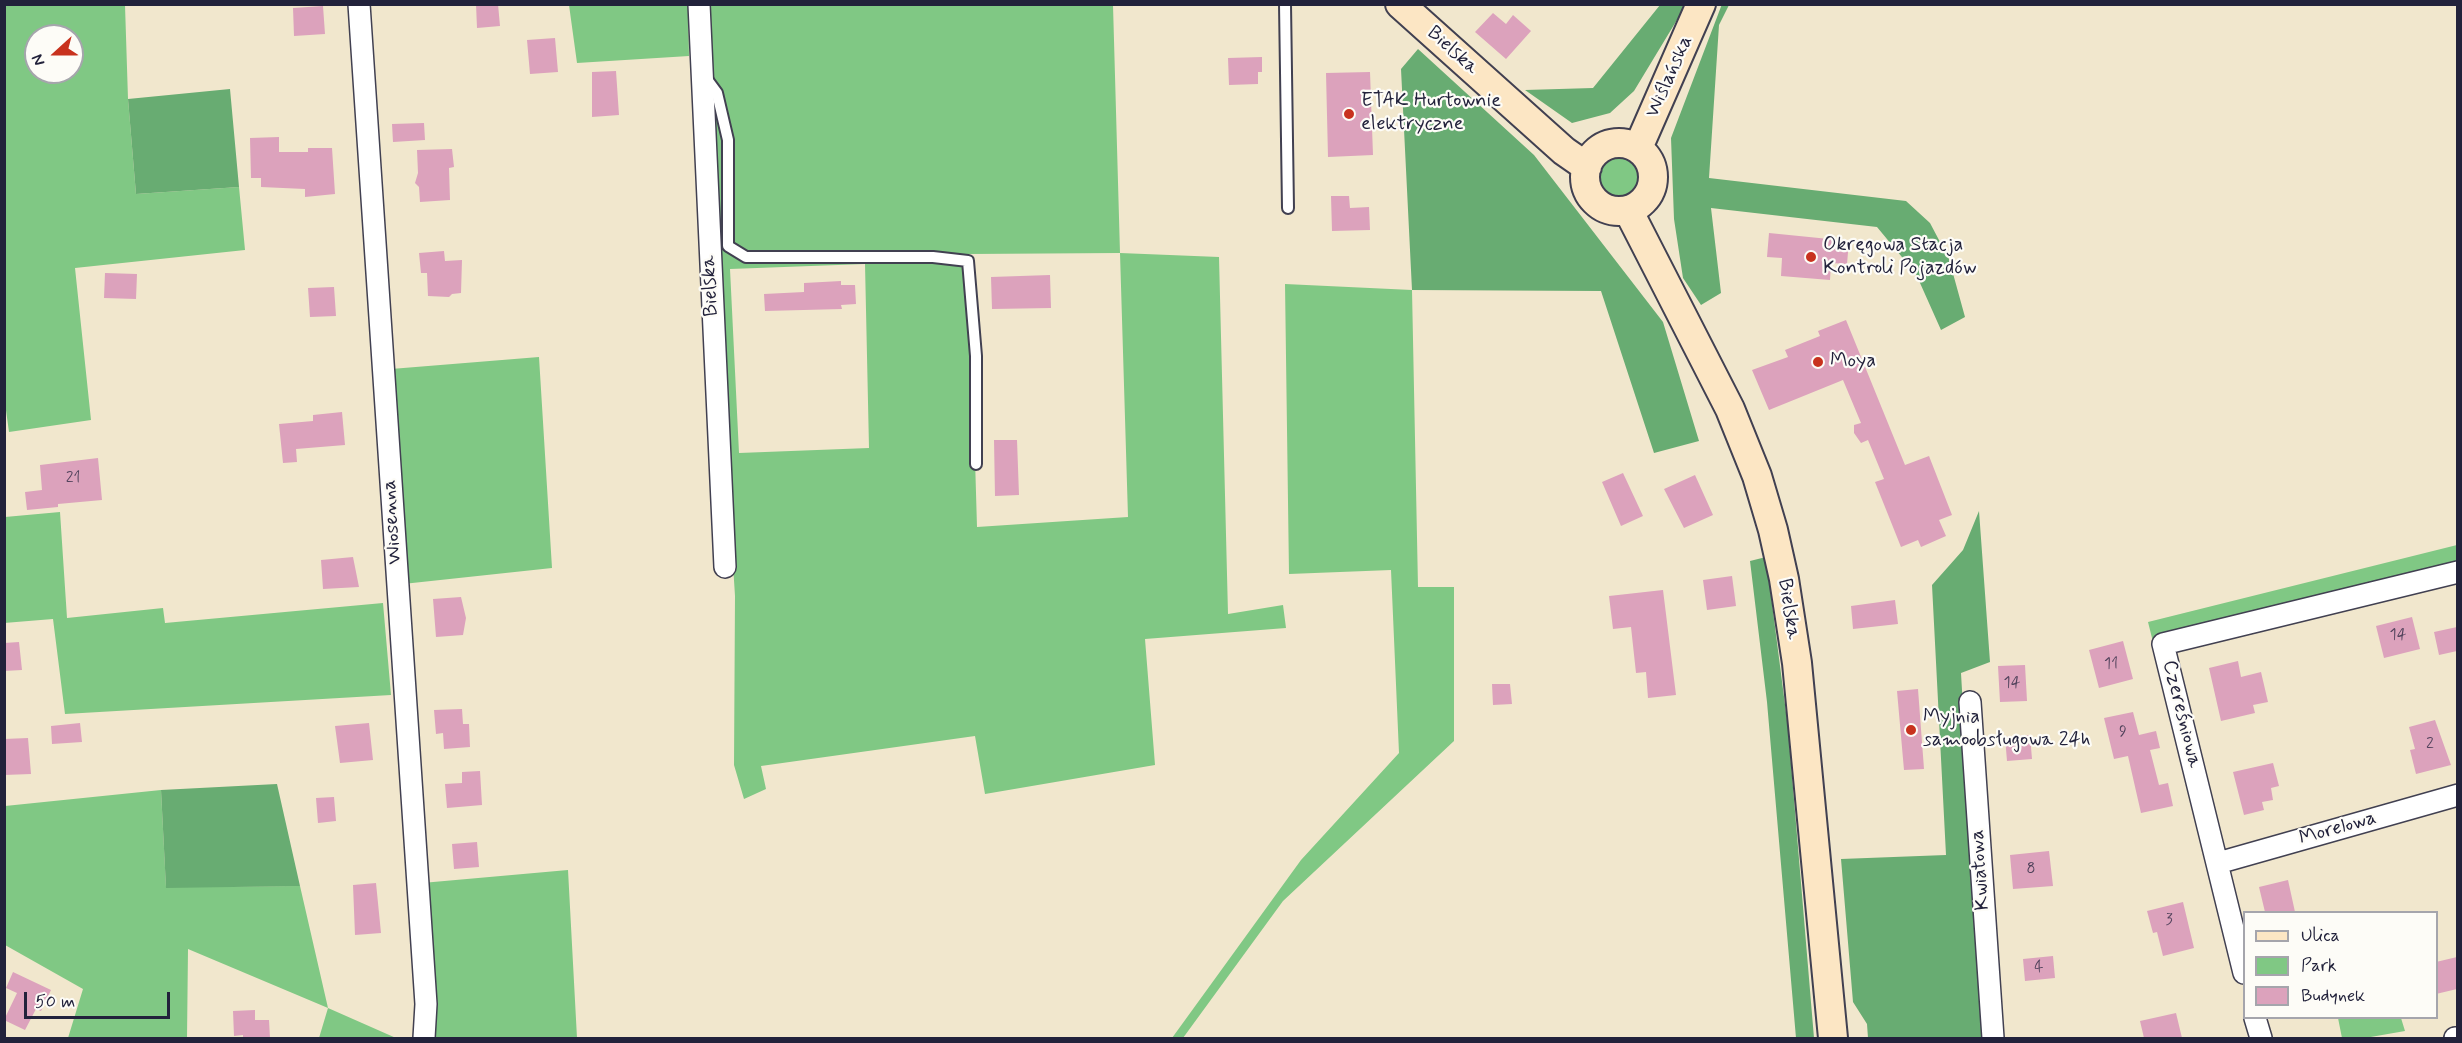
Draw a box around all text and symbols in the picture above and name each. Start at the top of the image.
street label: Bielska [1421,22,1483,80]
north arrow [24,24,84,84]
street label: Wiślańska [1641,32,1699,122]
text: N [27,51,50,69]
place label: ETAK Hurtownie elektryczne [1361,90,1501,137]
marker: ETAK Hurtownie elektryczne [1342,107,1356,121]
place label: Okręgowa Stacja Kontroli Pojazdów [1823,234,1977,281]
marker: Okręgowa Stacja Kontroli Pojazdów [1804,250,1818,264]
street label: Bielska [697,255,725,317]
place label: Moya [1830,350,1876,374]
marker: Moya [1811,355,1825,369]
house number: 21 [66,469,80,489]
street label: Wiosenna [378,479,408,565]
street label: Bielska [1771,577,1805,641]
house number: 14 [2390,626,2406,646]
house number: 11 [2104,655,2118,675]
street label: Czereśniowa [2156,658,2206,770]
house number: 14 [2004,674,2020,694]
place label: Myjnia samoobsługowa 24h [1923,706,2091,753]
marker: Myjnia samoobsługowa 24h [1904,723,1918,737]
house number: 9 [2119,723,2127,743]
house number: 2 [2426,735,2434,755]
street label: Morelowa [2297,807,2379,851]
street label: Kwiatowa [1966,829,1996,911]
house number: 8 [2026,860,2036,880]
house number: 3 [2165,911,2173,931]
legend [2243,911,2438,1019]
text: Ulica [2301,924,2340,948]
text: Park [2301,954,2337,978]
house number: 4 [2034,958,2044,978]
scale bar [27,980,172,1018]
text: Budynek [2301,984,2365,1008]
text: 50 m [35,990,75,1014]

